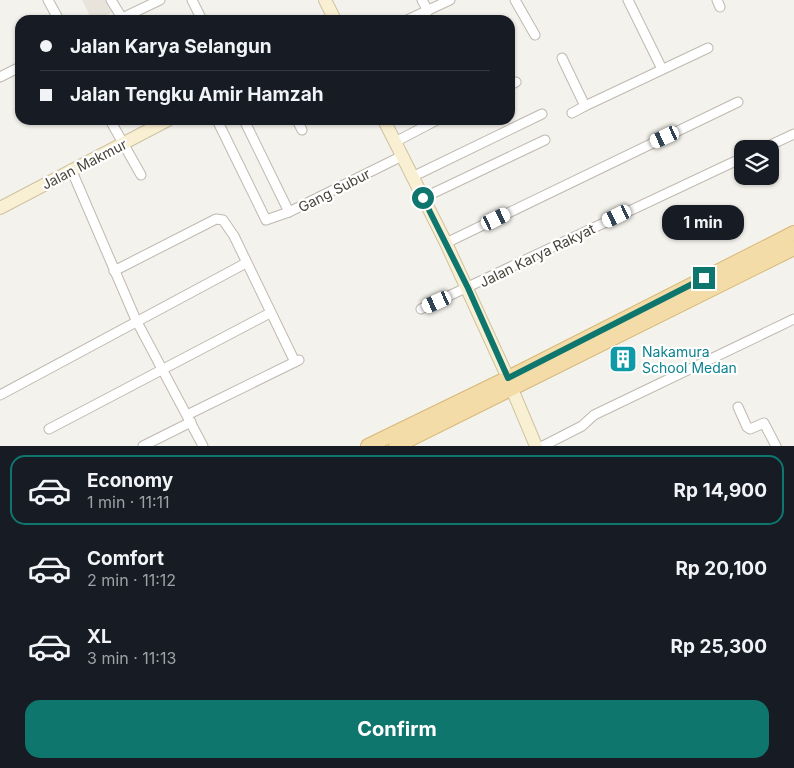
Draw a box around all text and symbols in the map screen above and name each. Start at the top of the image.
text: Jalan Karya Selangun [70,35,272,58]
text: Jalan Tengku Amir Hamzah [70,83,324,106]
car [648,124,681,150]
street label: Jalan Makmur [39,135,129,193]
map controls [734,140,779,185]
button: layers [734,140,779,185]
street label: Gang Subur [295,165,373,215]
route start [412,187,434,209]
car [600,203,633,229]
car [479,206,512,232]
callout: 1 min [663,206,745,240]
text: 1 min [683,212,723,232]
street label: Jalan Karya Rakyat [476,219,598,290]
route end [693,267,715,289]
car [420,289,453,315]
place label: Nakamura School Medan [642,343,737,376]
building icon: Nakamura School Medan [608,344,638,374]
icon: car [27,468,72,513]
text: Economy [87,469,173,492]
text: Rp 14,900 [674,479,767,502]
text: 1 min · 11:11 [87,492,170,512]
icon: car [27,546,72,591]
text: Comfort [87,547,164,570]
text: Rp 20,100 [675,557,767,580]
text: 2 min · 11:12 [87,570,176,590]
icon: car [27,624,72,669]
text: XL [87,625,112,648]
text: Rp 25,300 [671,635,767,658]
text: 3 min · 11:13 [87,648,176,668]
button: Confirm [25,700,769,758]

